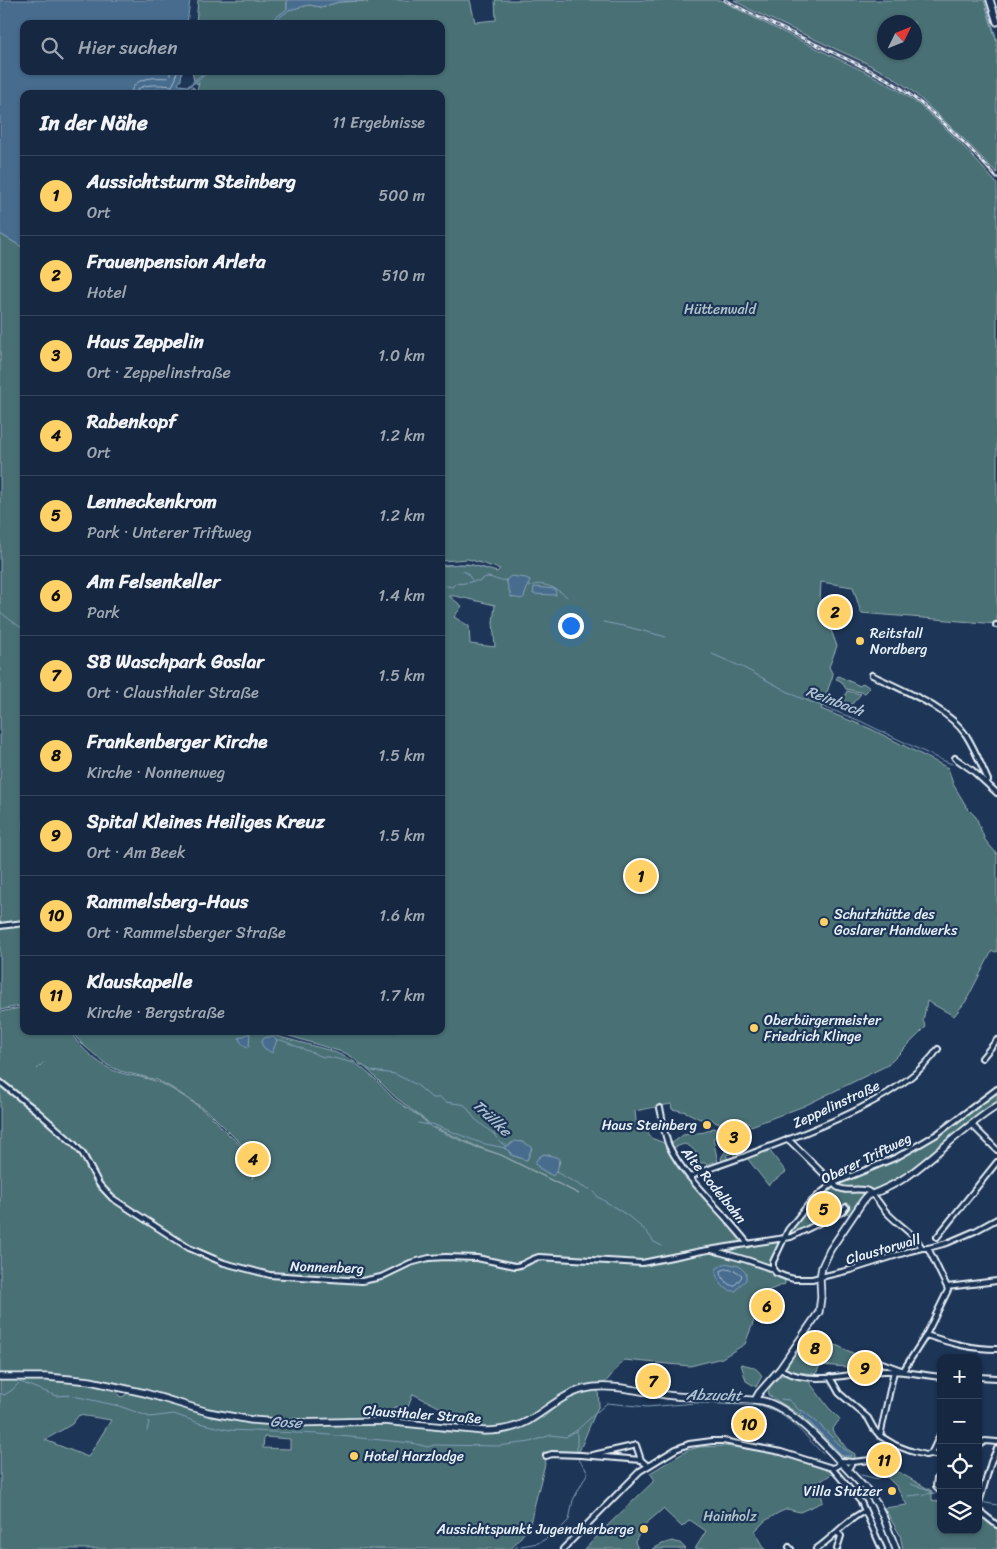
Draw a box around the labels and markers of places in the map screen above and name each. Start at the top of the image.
pin: 2 [819,593,851,631]
place label: Reitstall Nordberg [870,621,927,662]
marker: Reitstall Nordberg [854,635,866,647]
pin: 1 [625,857,657,895]
place label: Schutzhütte des Goslarer Handwerks [834,902,958,943]
marker: Schutzhütte des Goslarer Handwerks [818,916,830,928]
place label: Oberbürgermeister Friedrich Klinge [764,1008,882,1049]
marker: Oberbürgermeister Friedrich Klinge [748,1022,760,1034]
place label: Haus Steinberg [602,1113,697,1138]
pin: 3 [718,1118,750,1156]
marker: Haus Steinberg [701,1119,713,1131]
pin: 4 [237,1140,269,1178]
pin: 5 [808,1190,840,1228]
pin: 6 [751,1287,783,1325]
pin: 8 [799,1329,831,1367]
pin: 9 [849,1349,881,1387]
pin: 7 [637,1362,669,1400]
pin: 10 [733,1405,765,1443]
pin: 11 [868,1441,900,1479]
place label: Hotel Harzlodge [364,1444,464,1469]
marker: Hotel Harzlodge [348,1450,360,1462]
place label: Villa Stutzer [804,1479,883,1504]
marker: Villa Stutzer [886,1485,898,1497]
place label: Aussichtspunkt Jugendherberge [436,1517,634,1542]
marker: Aussichtspunkt Jugendherberge [638,1523,650,1535]

